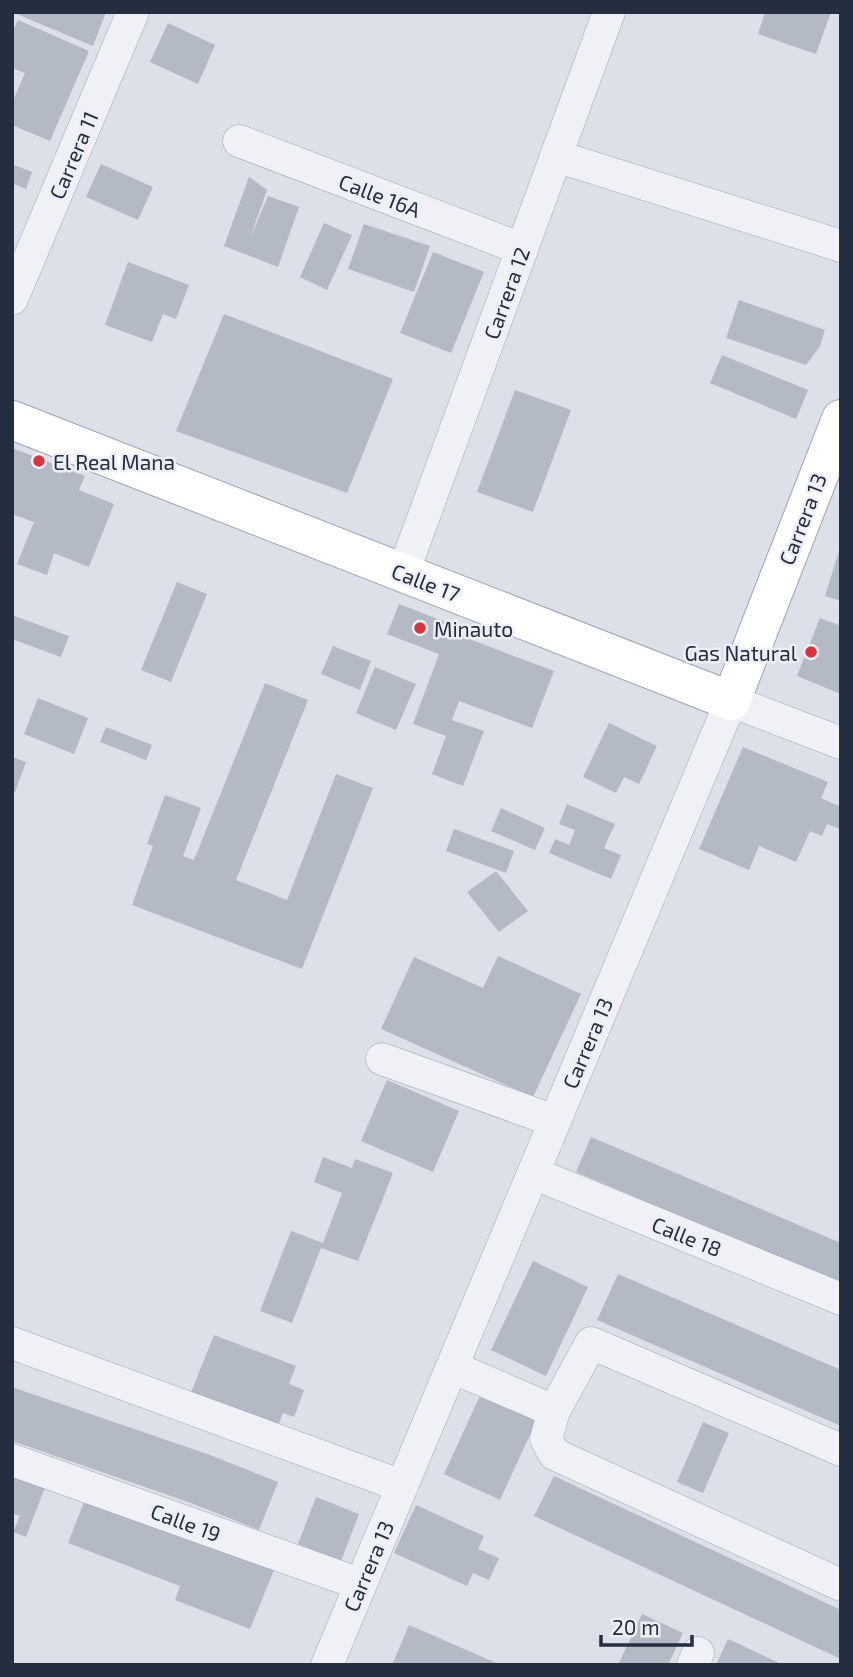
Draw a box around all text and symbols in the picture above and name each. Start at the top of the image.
street label: Carrera 11 [43,107,103,203]
street label: Calle 16A [336,168,424,222]
street label: Carrera 12 [478,244,534,342]
place label: El Real Mana [53,449,175,474]
marker: El Real Mana [31,453,47,469]
street label: Carrera 13 [773,470,831,568]
street label: Calle 17 [388,558,464,606]
place label: Minauto [434,616,513,641]
marker: Minauto [412,620,428,636]
place label: Gas Natural [684,640,798,665]
marker: Gas Natural [803,644,819,660]
street label: Carrera 13 [557,994,617,1092]
street label: Calle 18 [648,1211,726,1261]
street label: Calle 19 [148,1498,224,1546]
street label: Carrera 13 [338,1517,398,1615]
scale bar [601,1604,692,1648]
text: 20 m [612,1614,660,1639]

